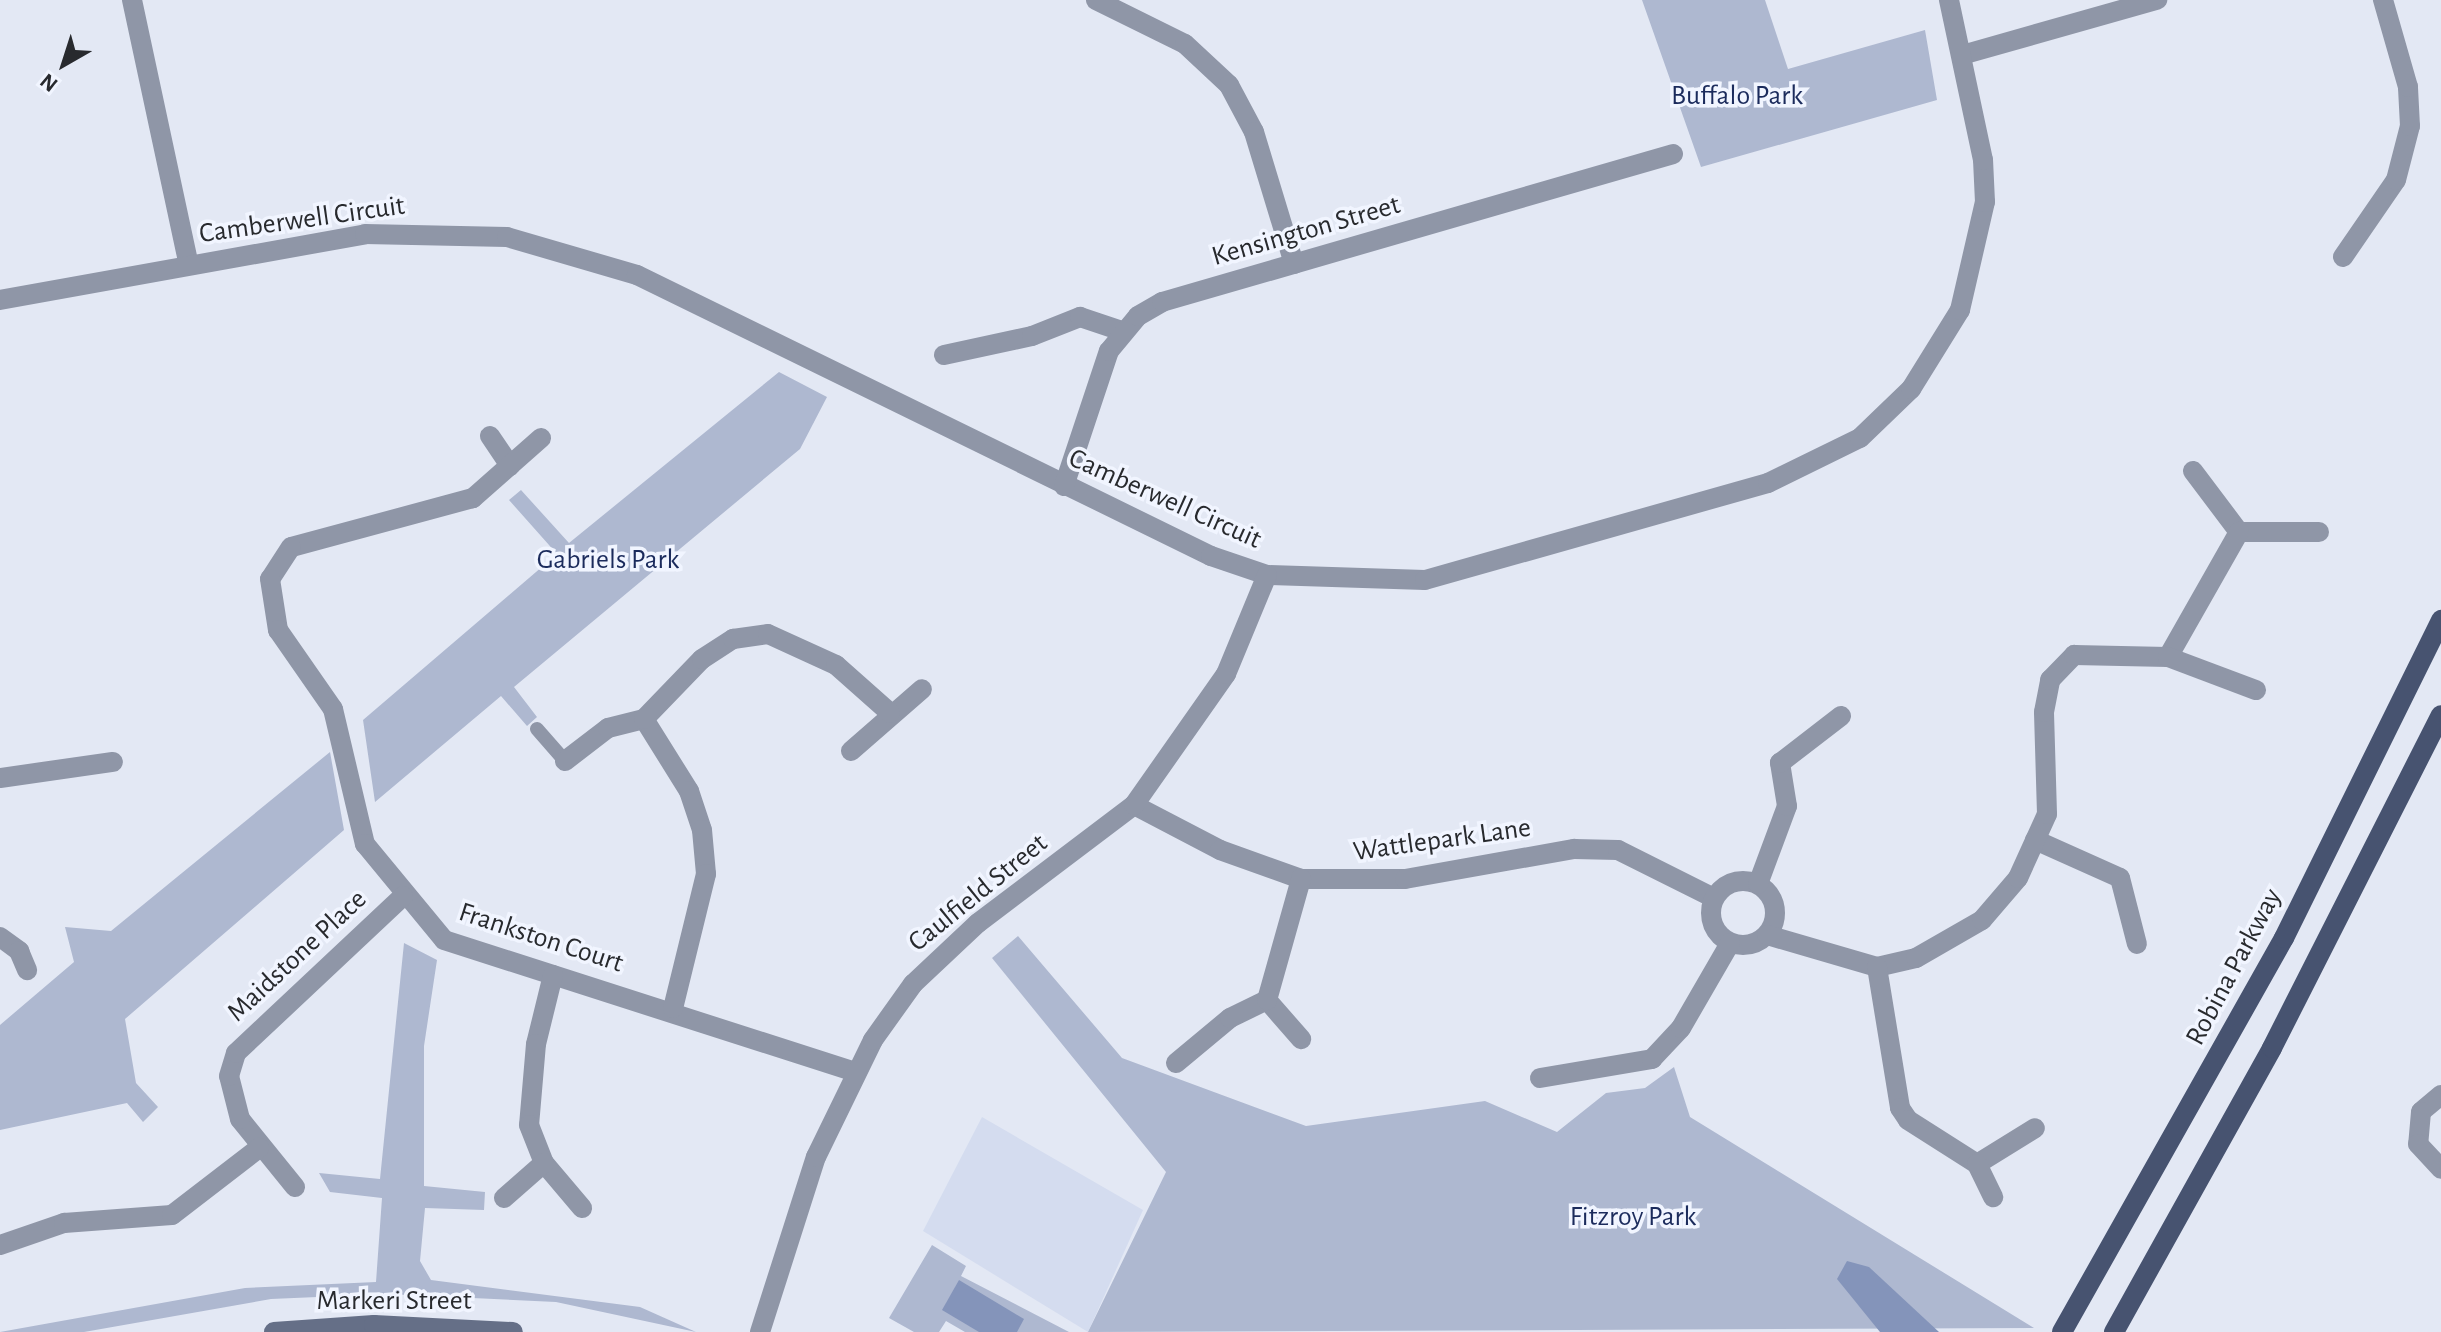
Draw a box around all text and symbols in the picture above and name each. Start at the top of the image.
north arrow [24,24,104,104]
text: N [36,69,62,96]
park label: Buffalo Park [1671,79,1803,113]
street label: Kensington Street [1208,188,1404,274]
street label: Camberwell Circuit [197,189,407,251]
street label: Camberwell Circuit [1063,442,1267,556]
park label: Gabriels Park [537,543,679,577]
street label: Wattlepark Lane [1351,811,1533,869]
street label: Caulfield Street [902,827,1054,959]
street label: Maidstone Place [220,883,374,1029]
street label: Robina Parkway [2179,883,2289,1051]
street label: Frankston Court [455,896,627,980]
park label: Fitzroy Park [1570,1200,1696,1234]
street label: Markeri Street [316,1284,472,1318]

